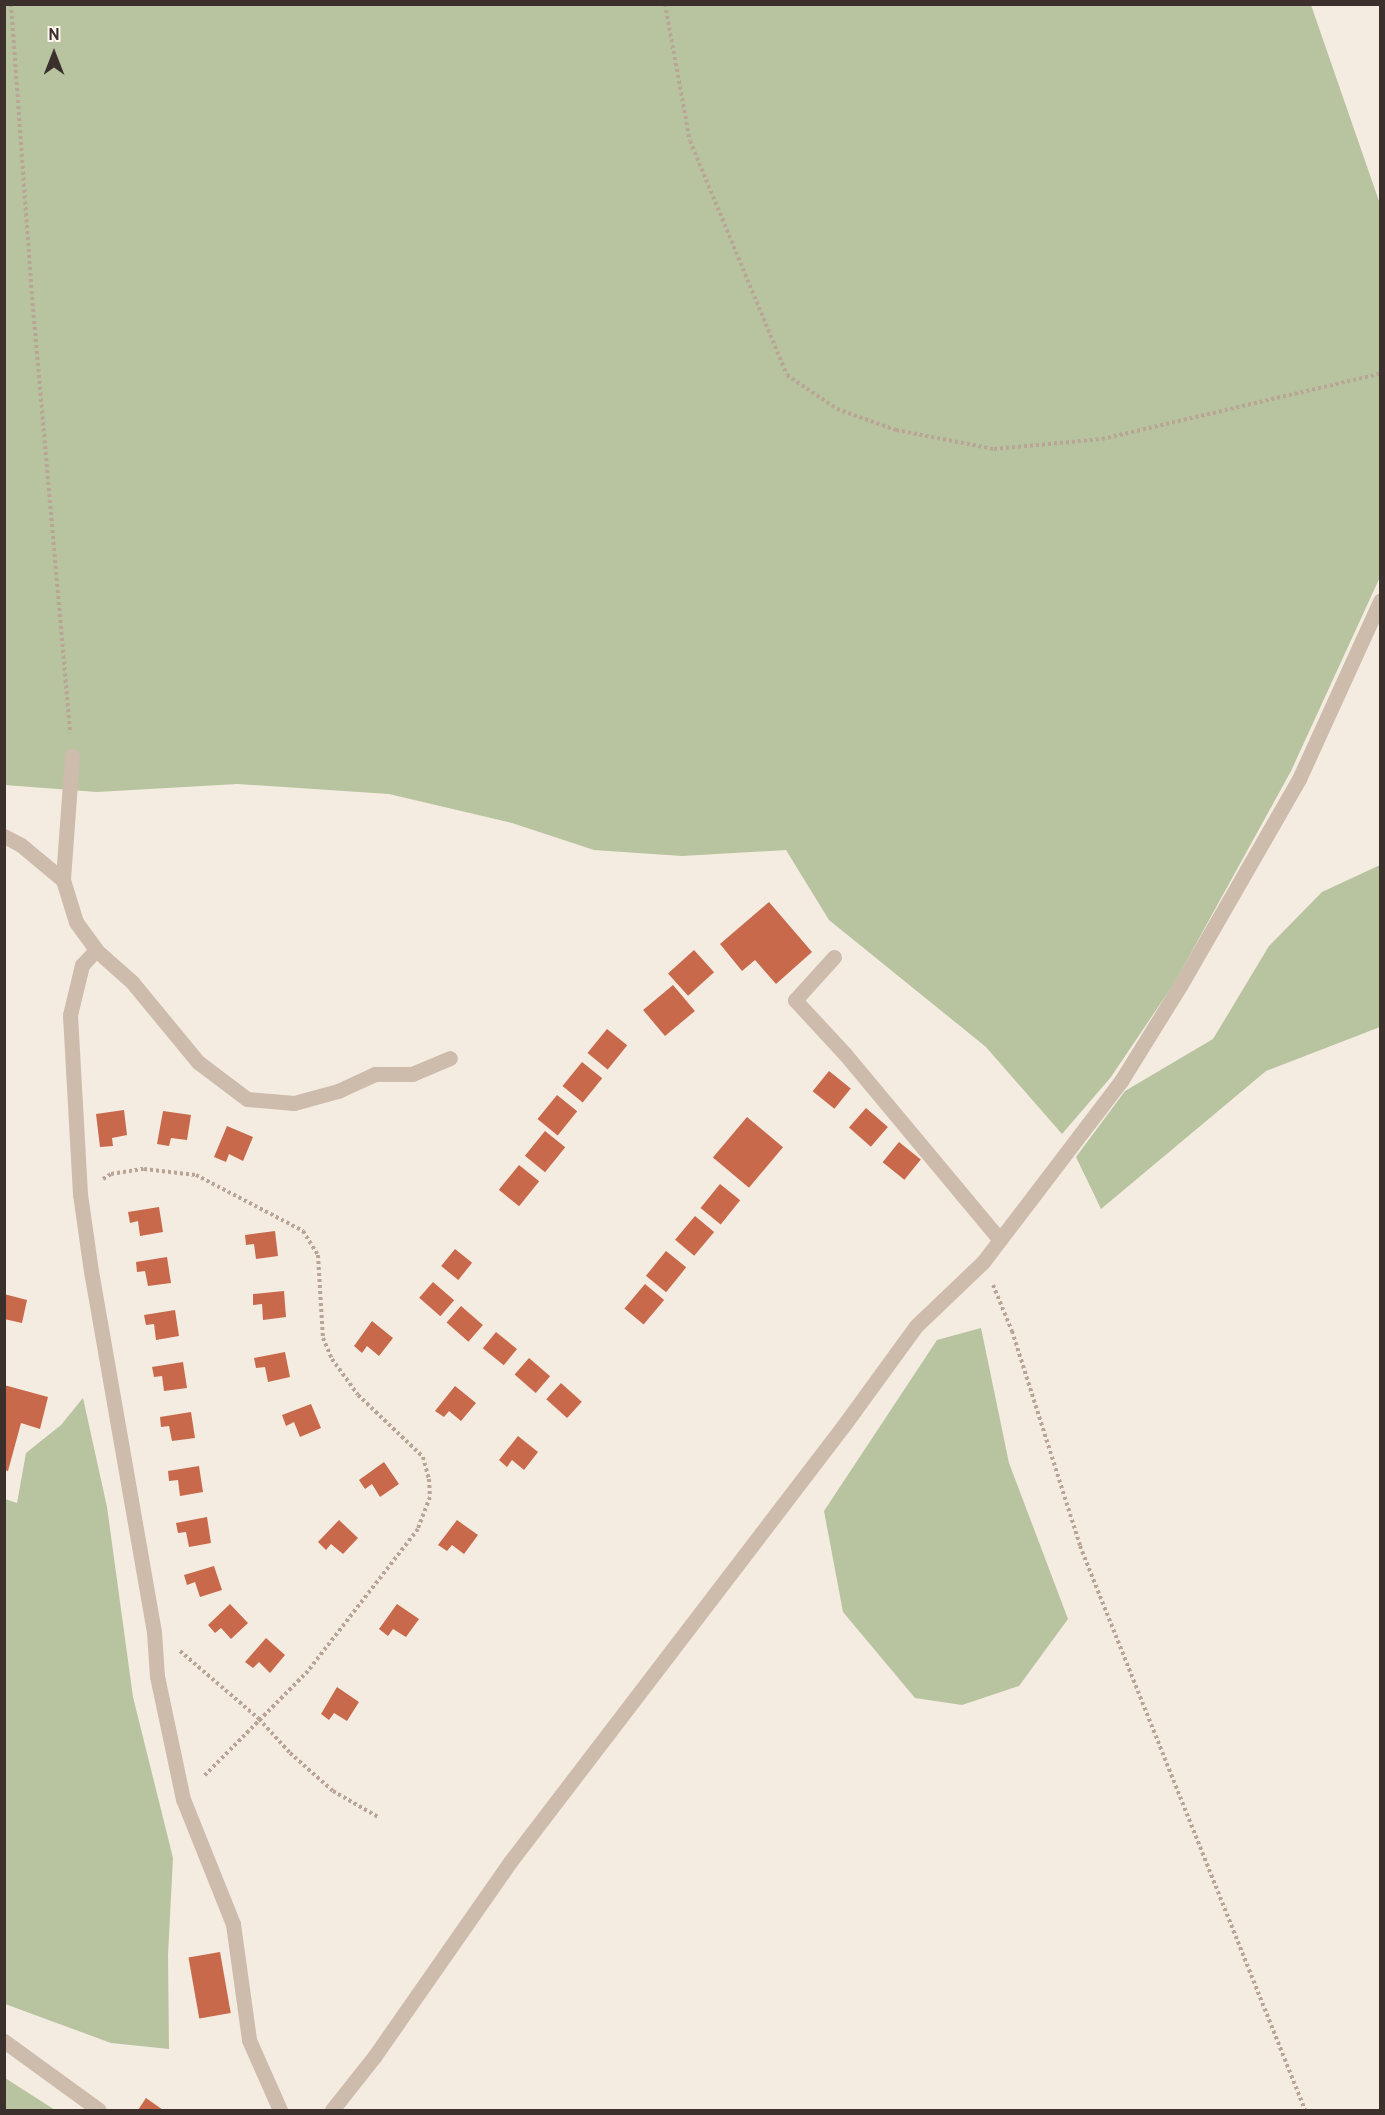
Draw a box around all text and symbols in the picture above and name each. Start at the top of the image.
north arrow [24,24,84,84]
text: N [48,26,60,46]

